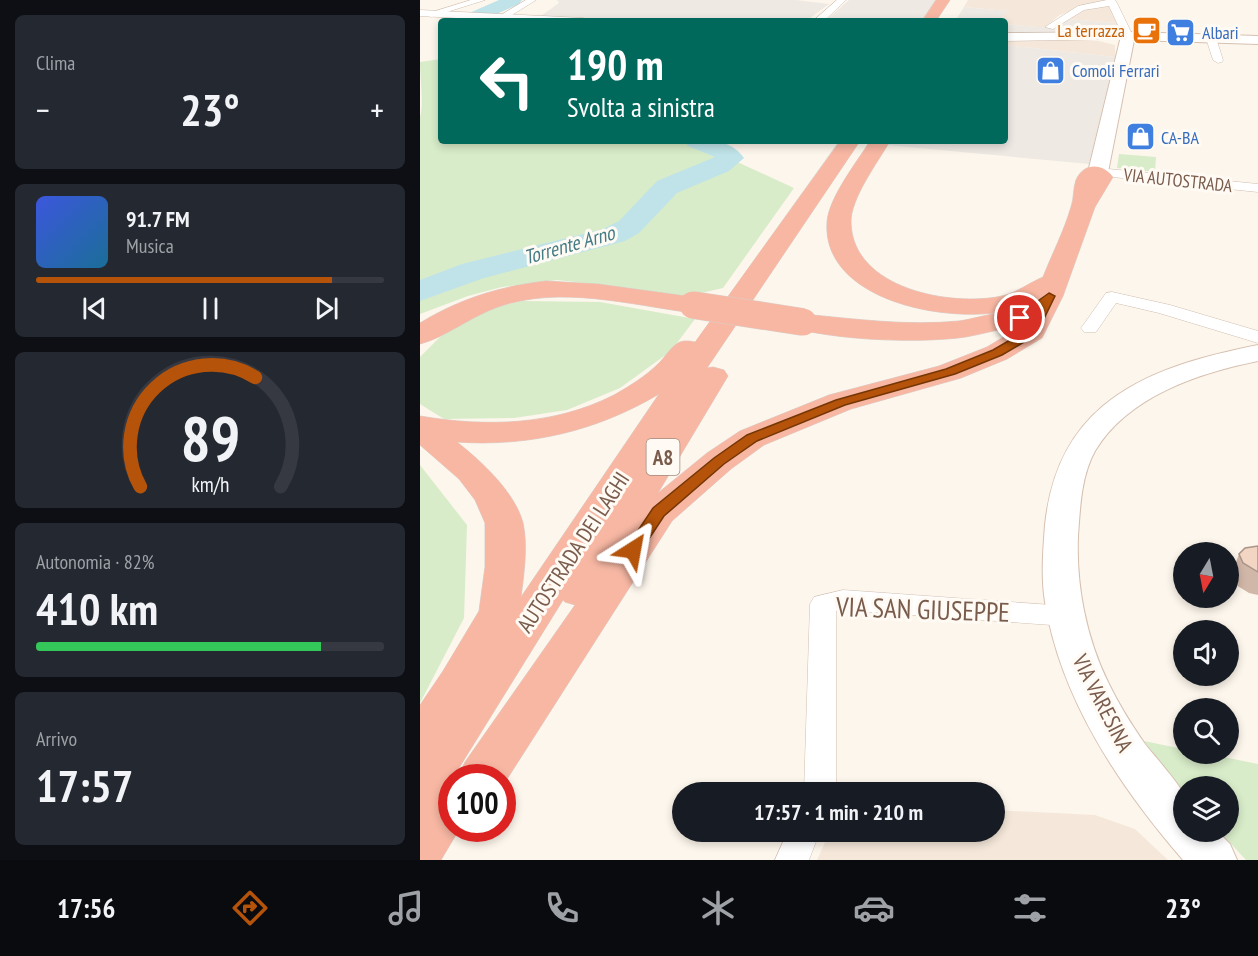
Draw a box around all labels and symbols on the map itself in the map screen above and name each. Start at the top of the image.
cafe icon: La terrazza [1130,14,1162,46]
supermarket icon: Albari [1165,16,1197,48]
place label: La terrazza [1057,19,1125,42]
place label: Albari [1202,21,1239,44]
shop icon: Comoli Ferrari [1035,54,1067,86]
place label: Comoli Ferrari [1072,59,1160,82]
shop icon: CA-BA [1124,121,1156,153]
place label: CA-BA [1161,126,1199,149]
street label: VIA AUTOSTRADA [1122,163,1234,197]
water label: Torrente Arno [521,219,619,270]
pin [994,292,1045,343]
road number: A8 [646,439,680,475]
street label: AUTOSTRADA DEI LAGHI [511,466,635,638]
position arrow [601,518,665,582]
north arrow [1173,542,1239,608]
street label: VIA SAN GIUSEPPE [835,589,1010,629]
street label: VIA VARESINA [1066,649,1140,757]
speed limit sign: 100 [438,764,516,842]

